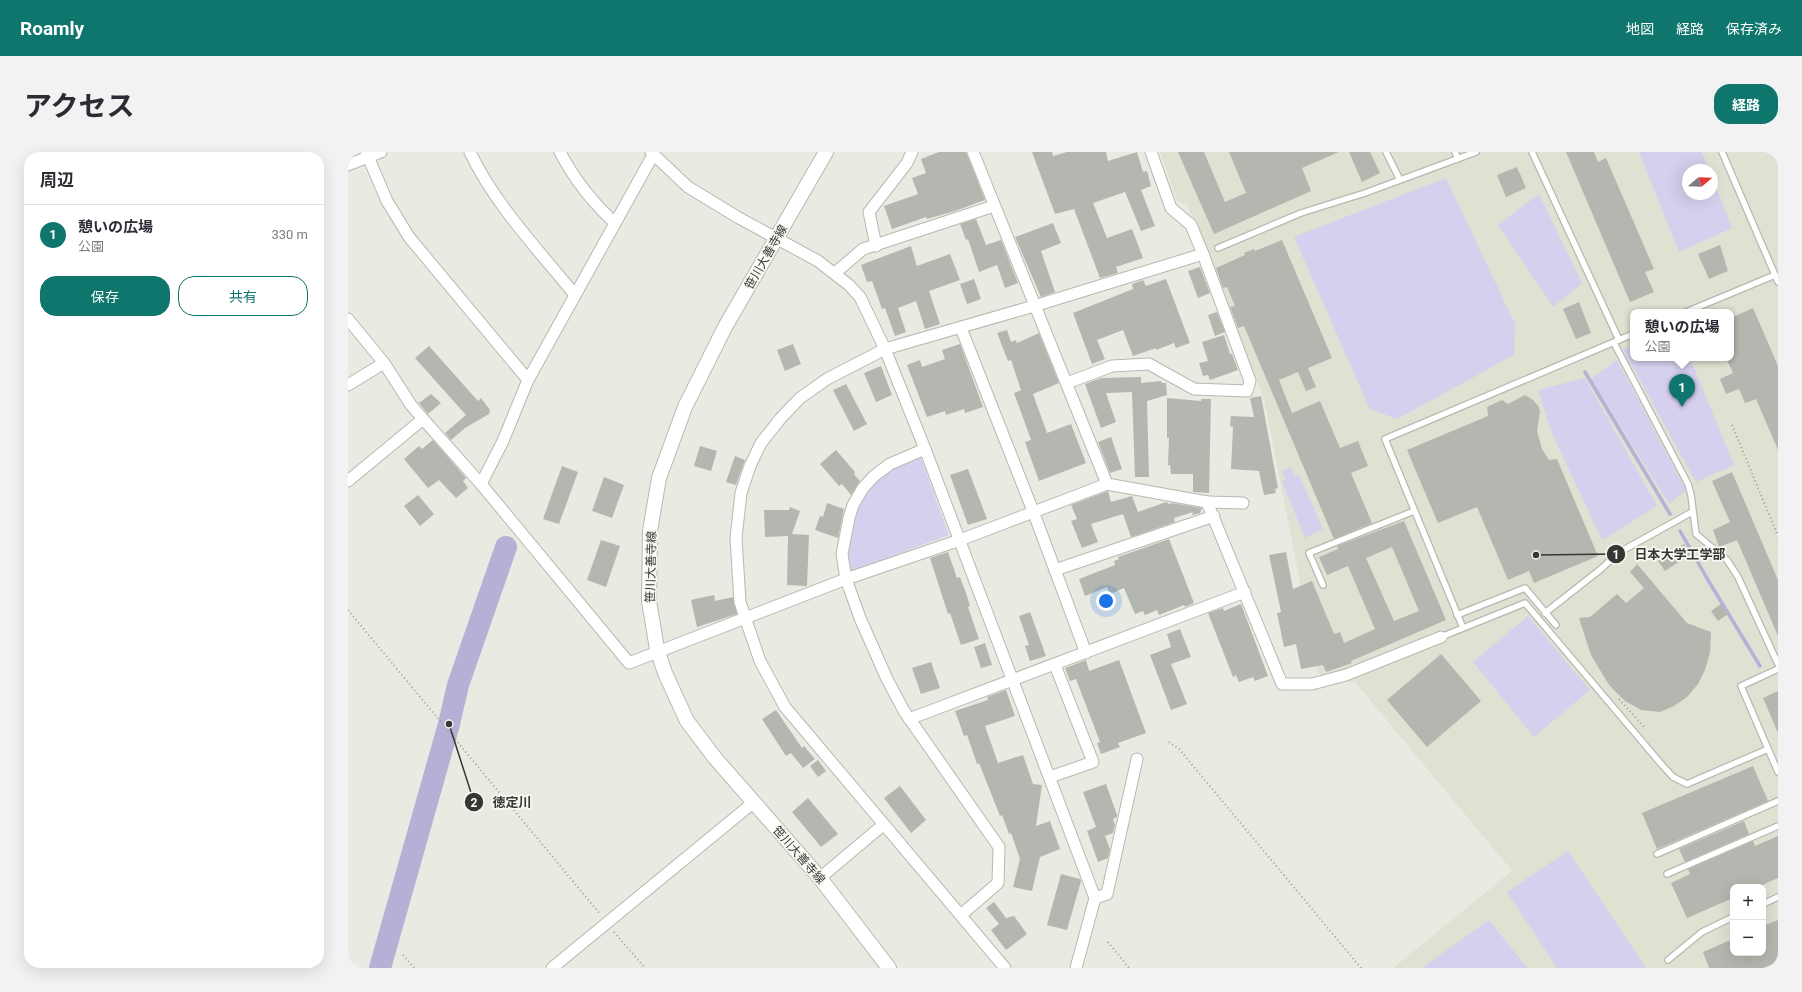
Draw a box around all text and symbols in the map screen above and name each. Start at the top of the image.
text: Roamly [20,17,84,40]
text: 地図 [1626,21,1654,37]
text: 経路 [1676,21,1704,37]
text: 保存済み [1726,21,1782,37]
button: 経路 [1714,84,1778,124]
text: アクセス [24,90,135,123]
north arrow [1682,164,1718,200]
text: 周辺 [40,170,74,190]
text: 憩いの広場 [78,218,153,236]
street label: 笹川大善寺線 [742,222,790,292]
text: 1 [49,227,57,242]
text: 330 m [271,227,308,242]
text: 公園 [78,239,104,254]
button: 保存 [40,276,170,316]
button: 共有 [178,276,308,316]
popup [1630,309,1734,361]
text: 憩いの広場 [1644,318,1720,336]
text: 公園 [1644,339,1671,354]
pin: 1 [1669,374,1695,407]
street label: 笹川大善寺線 [643,531,659,603]
callout: 日本大学工学部 [1606,542,1733,567]
text: 日本大学工学部 [1634,547,1726,562]
text: 1 [1613,548,1619,562]
your location [1096,591,1116,611]
callout: 徳定川 [464,790,539,815]
text: 徳定川 [492,795,532,810]
text: 2 [471,796,478,810]
street label: 笹川大善寺線 [770,823,828,887]
map controls [1730,884,1766,956]
button: + [1730,884,1766,920]
button: − [1730,920,1766,956]

